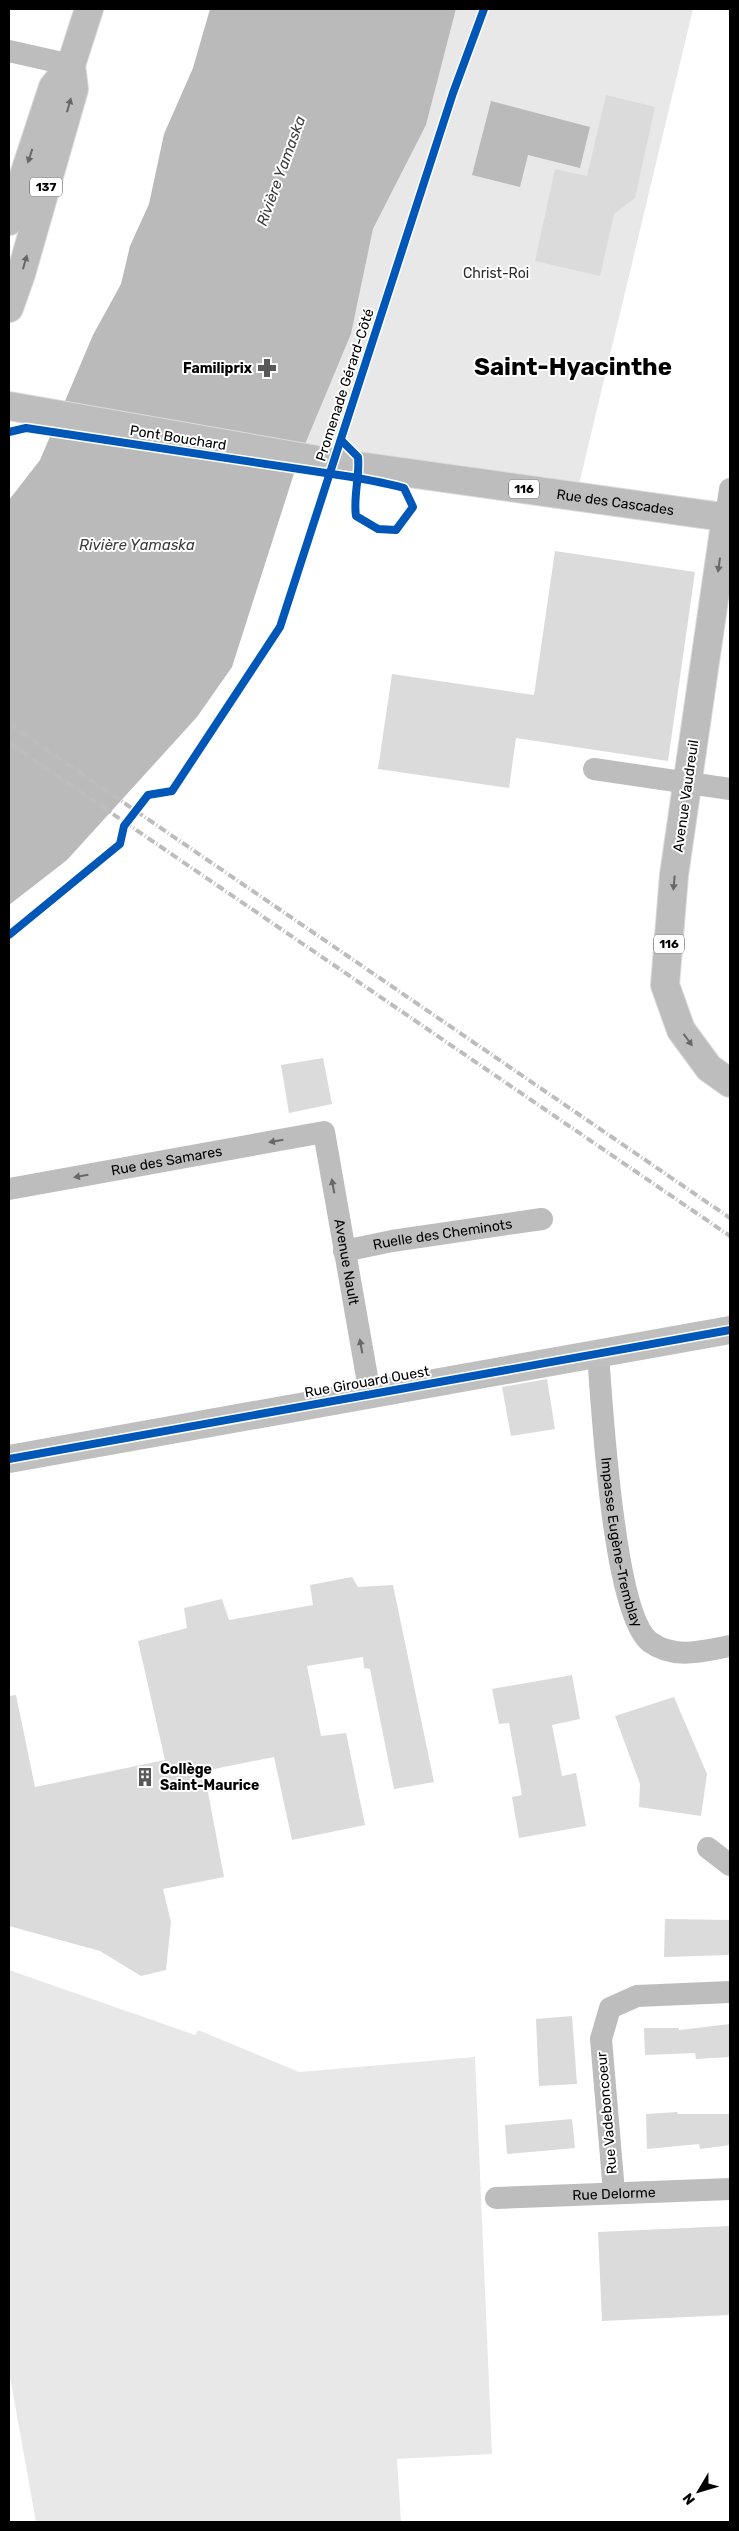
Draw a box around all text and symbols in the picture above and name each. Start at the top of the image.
one-way arrow [65,98,73,113]
water label: Rivière Yamaska [253,113,309,228]
one-way arrow [26,149,34,164]
road number: 137 [30,178,62,196]
one-way arrow [21,254,29,269]
park label: Christ-Roi [463,265,529,282]
street label: Promenade Gérard-Côté [312,306,378,463]
district label: Saint-Hyacinthe [474,353,672,381]
pharmacy icon: Familiprix [256,357,278,379]
place label: Familiprix [183,360,253,377]
street label: Pont Bouchard [129,422,227,454]
road number: 116 [509,479,539,498]
street label: Rue des Cascades [555,485,675,519]
water label: Rivière Yamaska [79,536,195,554]
one-way arrow [714,557,722,573]
street label: Avenue Vaudreuil [670,739,702,853]
one-way arrow [669,875,677,891]
road number: 116 [654,934,684,954]
one-way arrow [683,1033,693,1047]
one-way arrow [268,1137,283,1145]
street label: Rue des Samares [110,1142,223,1179]
one-way arrow [73,1173,89,1181]
one-way arrow [328,1177,336,1193]
street label: Ruelle des Cheminots [371,1215,513,1253]
street label: Avenue Nault [331,1217,363,1307]
one-way arrow [357,1337,365,1353]
street label: Rue Girouard Ouest [303,1363,431,1401]
street label: Impasse Eugène-Tremblay [598,1456,646,1630]
place label: Collège Saint-Maurice [160,1761,259,1794]
building icon: Collège Saint-Maurice [134,1766,156,1788]
street label: Rue Vadeboncoeur [593,2050,621,2175]
street label: Rue Delorme [572,2183,656,2204]
north arrow [674,2466,724,2516]
text: N [679,2489,699,2508]

